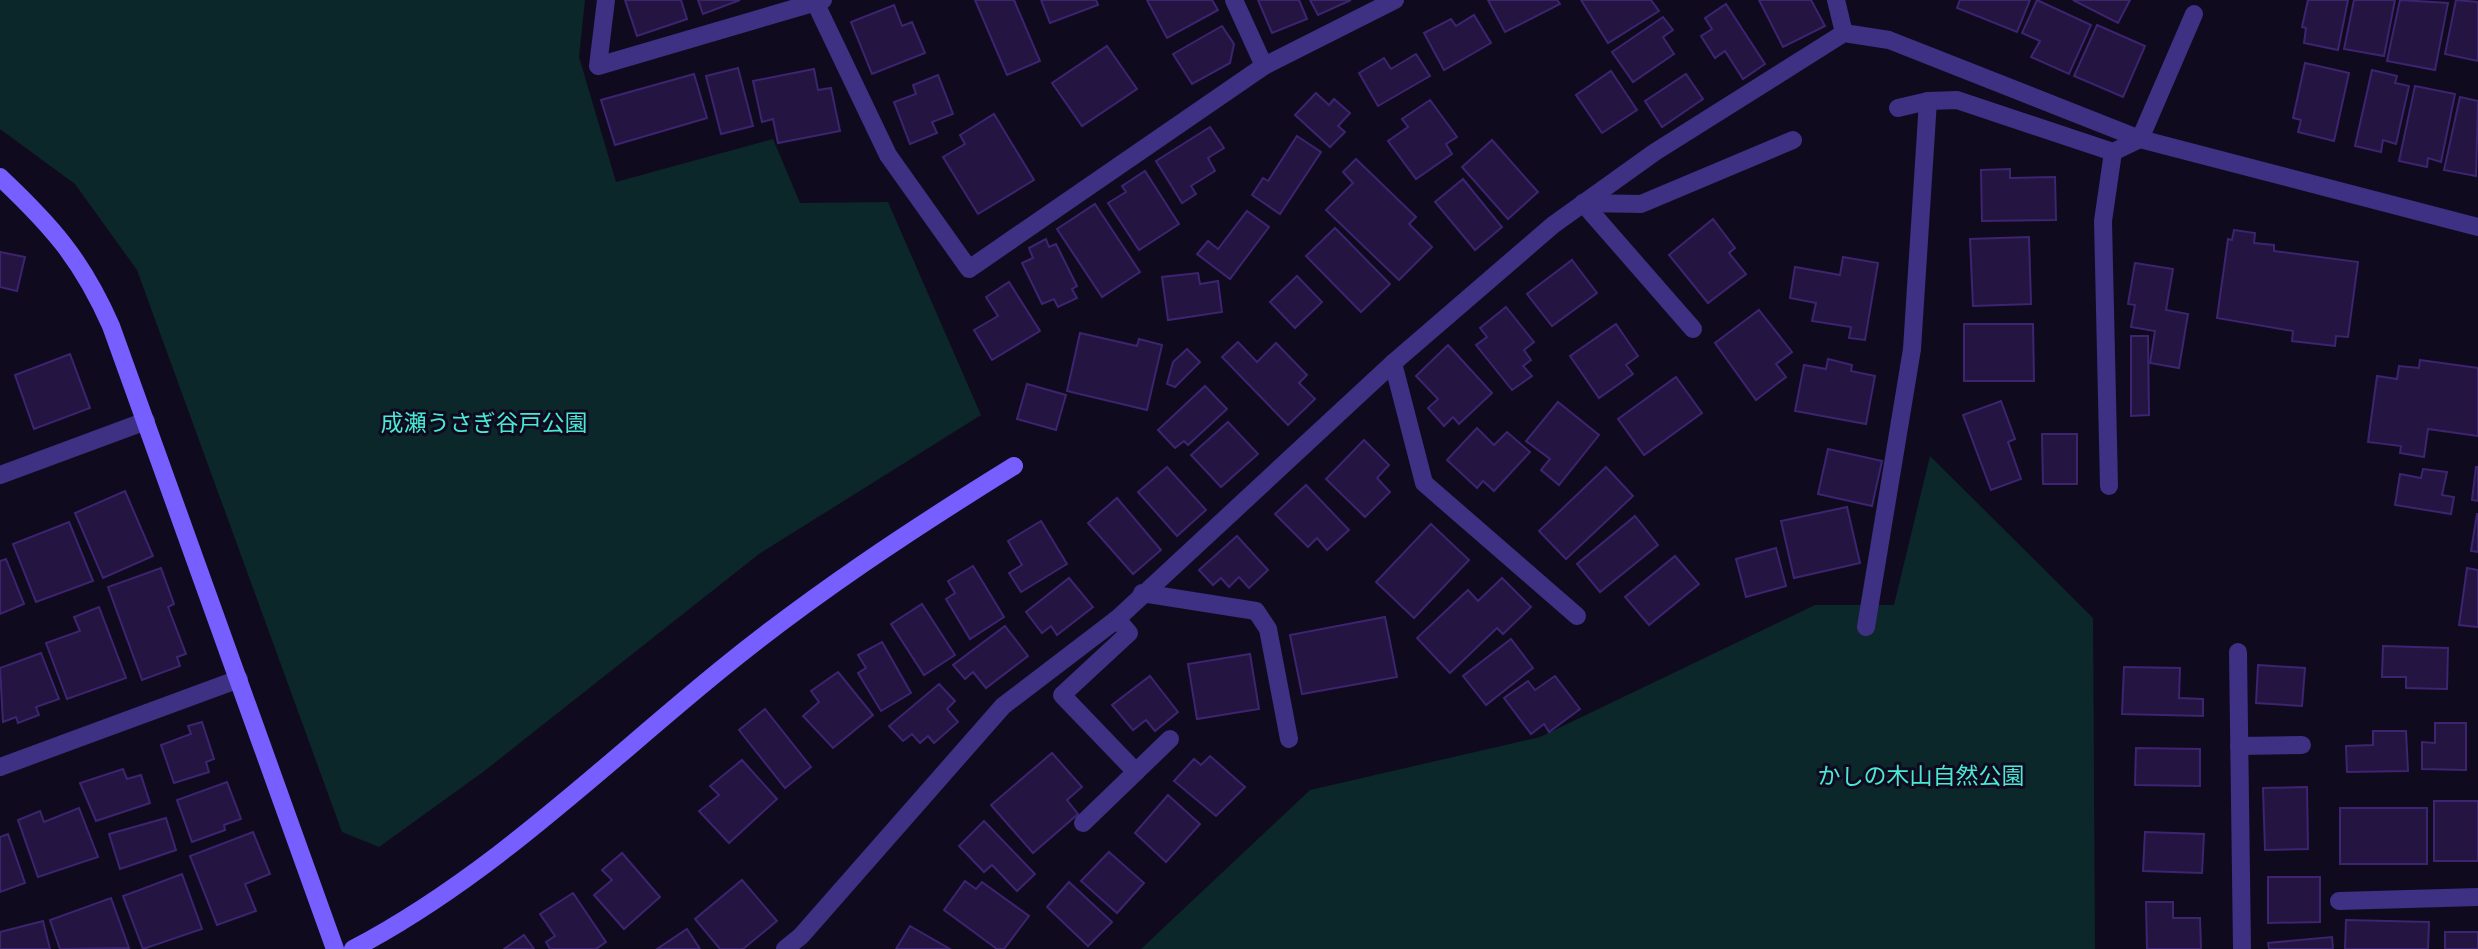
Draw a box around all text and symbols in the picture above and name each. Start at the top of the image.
park label: 成瀬うさぎ谷戸公園 [381,410,588,436]
park label: かしの木山自然公園 [1818,763,2025,789]

